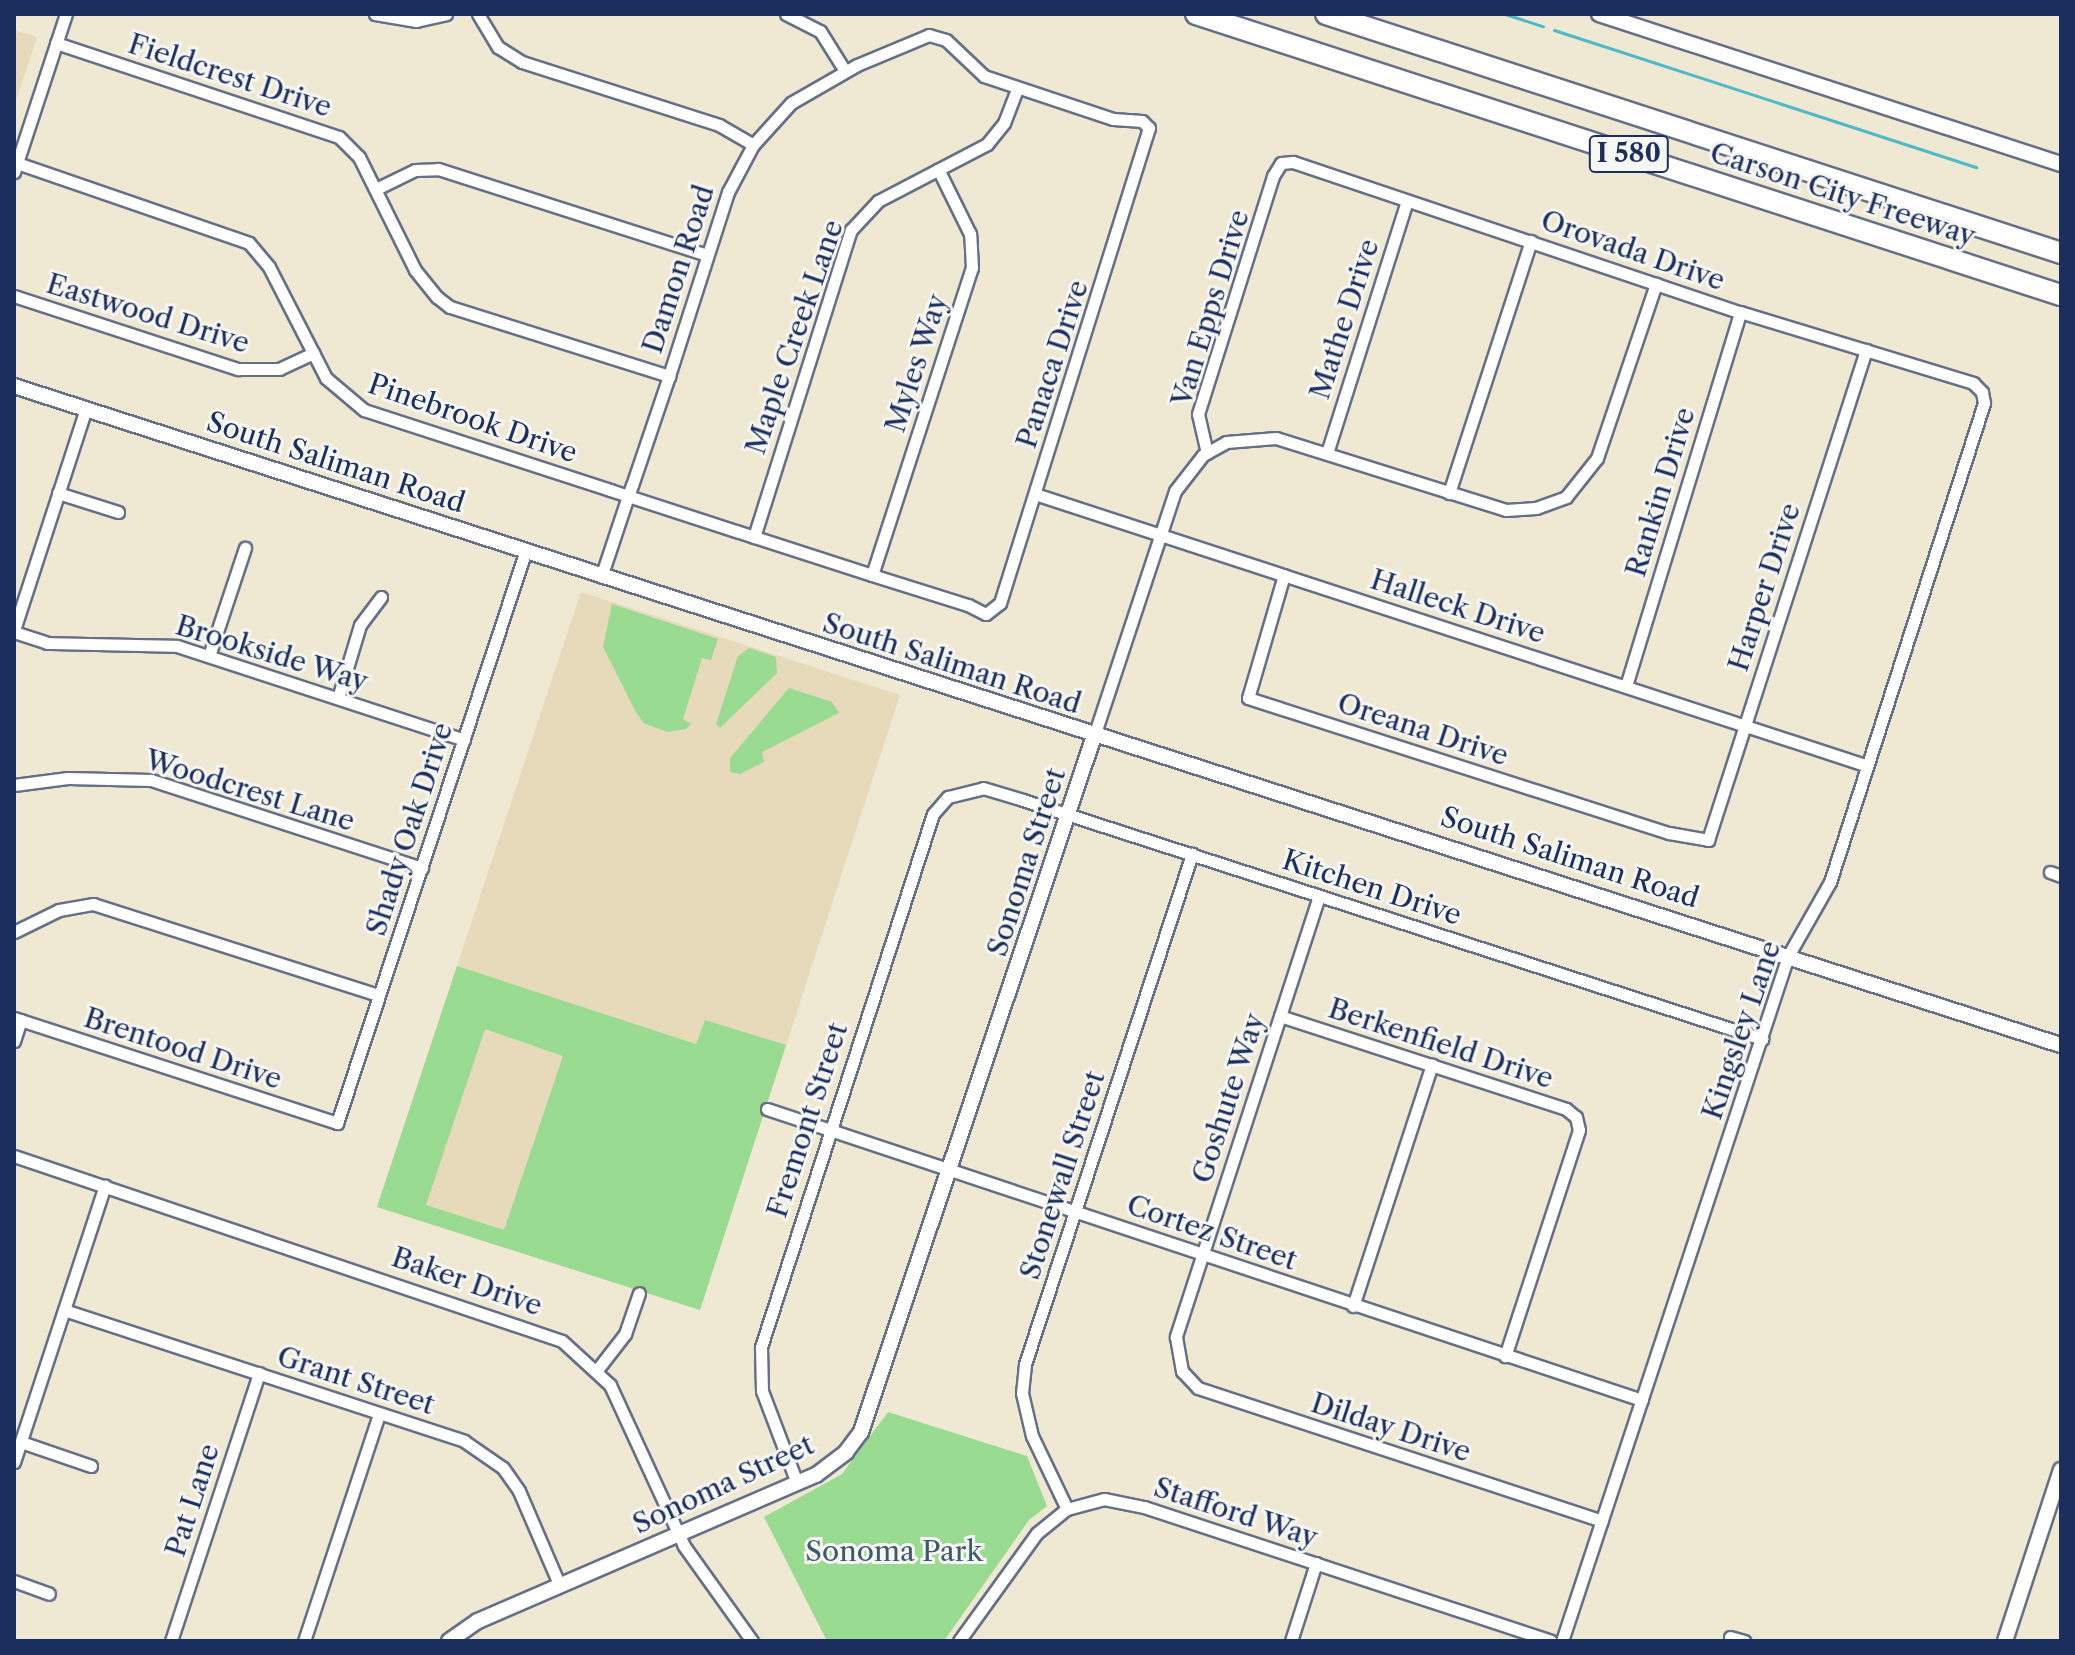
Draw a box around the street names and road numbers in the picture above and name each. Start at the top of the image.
street label: Fieldcrest Drive [124,26,336,124]
road number: I 580 [1587,132,1671,176]
street label: Carson City Freeway [1706,135,1980,253]
street label: Damon Road [635,181,721,357]
street label: Orovada Drive [1537,203,1729,297]
street label: Van Epps Drive [1164,206,1256,410]
street label: Maple Creek Lane [738,215,850,459]
street label: Mathe Drive [1302,235,1386,403]
street label: Eastwood Drive [43,266,253,360]
street label: Panaca Drive [1009,276,1095,452]
street label: Myles Way [878,289,954,437]
street label: Pinebrook Drive [364,366,582,470]
street label: Rankin Drive [1618,403,1702,581]
street label: South Saliman Road [203,404,469,520]
street label: Harper Drive [1721,498,1807,676]
street label: Halleck Drive [1366,562,1550,650]
street label: South Saliman Road [819,605,1085,721]
street label: Brookside Way [171,608,373,698]
street label: Oreana Drive [1333,686,1513,772]
street label: Shady Oak Drive [359,718,459,940]
street label: Woodcrest Lane [141,742,359,838]
street label: Sonoma Street [980,763,1072,961]
street label: South Saliman Road [1437,799,1703,915]
street label: Kitchen Drive [1278,842,1466,932]
street label: Kingsley Lane [1695,936,1787,1124]
street label: Berkenfield Drive [1324,991,1558,1095]
street label: Brentood Drive [80,1000,286,1096]
street label: Goshute Way [1185,1008,1271,1188]
street label: Fremont Street [760,1018,854,1222]
street label: Stonewall Street [1012,1067,1112,1283]
street label: Cortez Street [1123,1187,1301,1277]
street label: Baker Drive [387,1240,547,1322]
street label: Grant Street [273,1339,439,1421]
street label: Dilday Drive [1307,1385,1475,1469]
street label: Sonoma Street [627,1427,819,1541]
street label: Pat Lane [158,1439,226,1561]
street label: Stafford Way [1149,1470,1323,1554]

